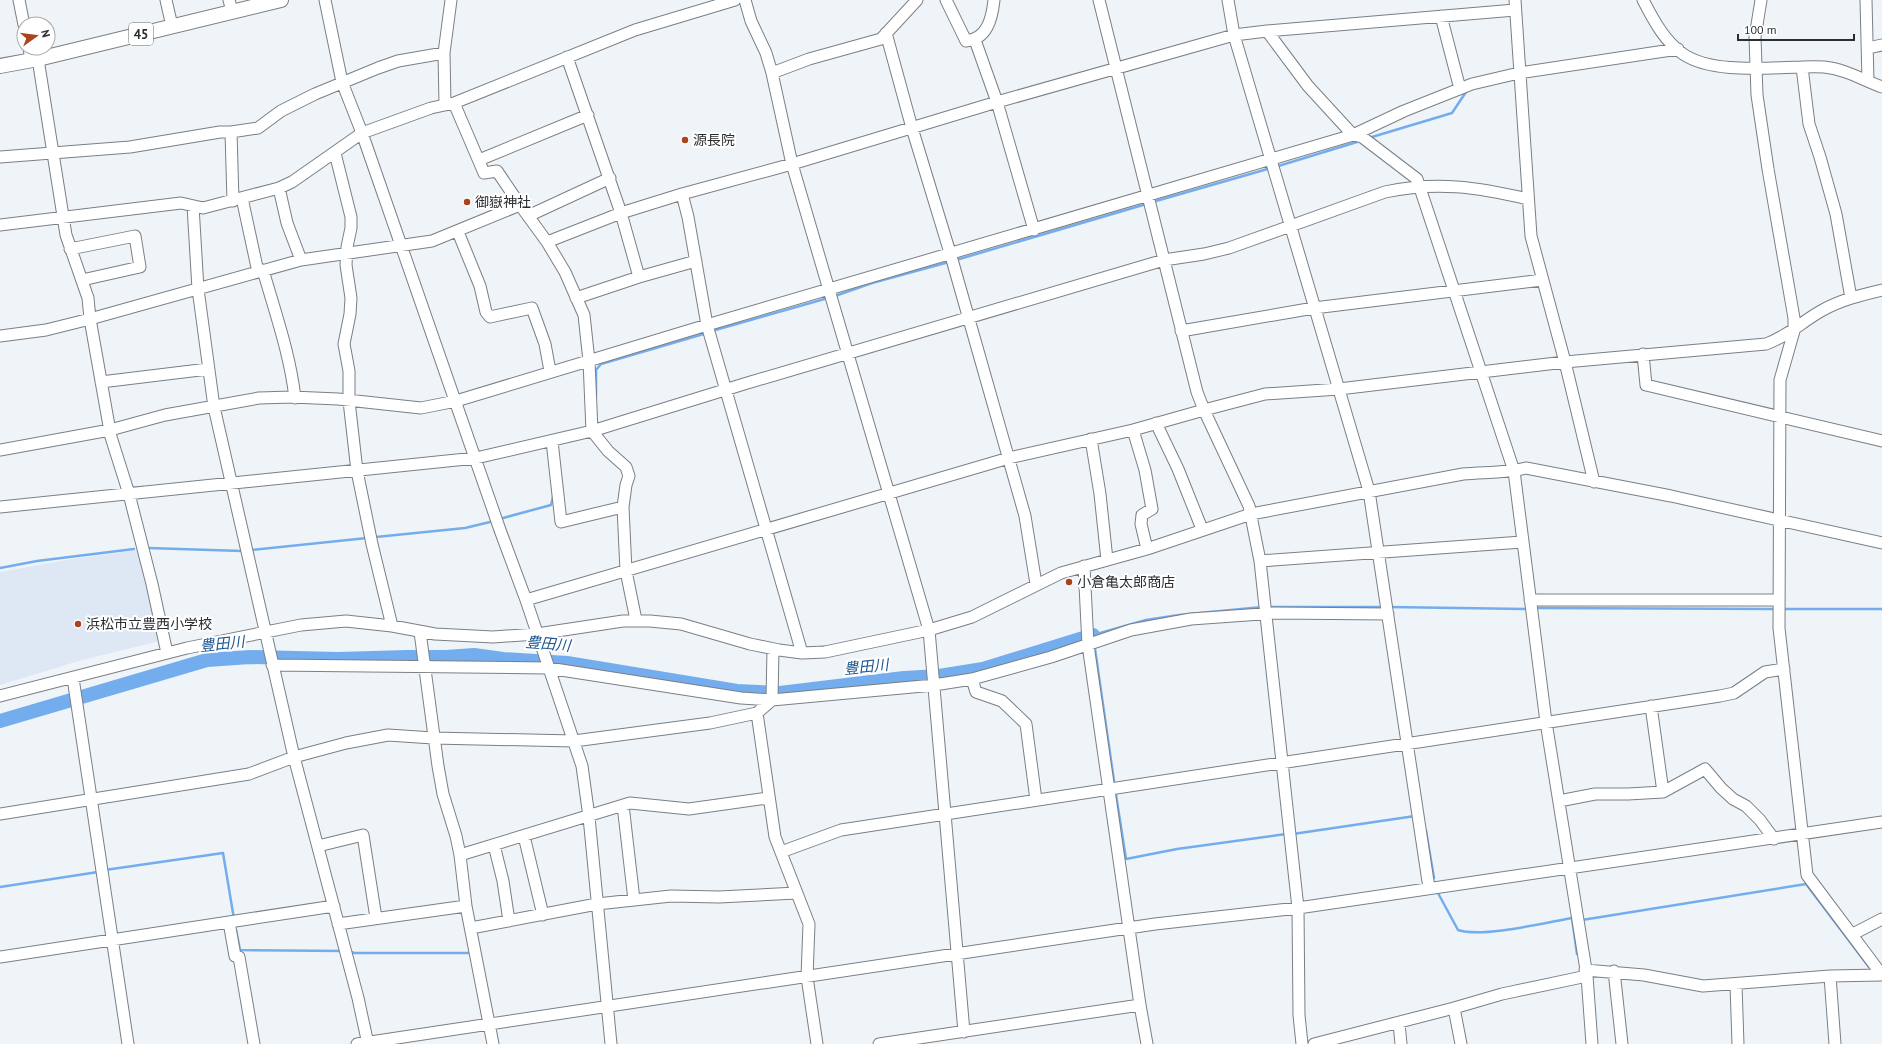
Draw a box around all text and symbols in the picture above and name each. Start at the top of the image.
north arrow [16,16,56,56]
scale bar [1738,16,1854,42]
text: 100 m [1744,22,1777,37]
road number: 45 [129,23,153,45]
text: N [38,28,53,39]
place label: 源長院 [693,131,735,149]
marker: 源長院 [680,135,690,145]
place label: 御嶽神社 [475,193,531,211]
marker: 御嶽神社 [462,197,472,207]
place label: 小倉亀太郎商店 [1077,573,1175,591]
marker: 小倉亀太郎商店 [1064,577,1074,587]
place label: 浜松市立豊西小学校 [86,615,212,633]
marker: 浜松市立豊西小学校 [73,619,83,629]
water label: 豊田川 [199,631,247,655]
water label: 豊田川 [525,632,573,655]
water label: 豊田川 [843,654,891,678]

